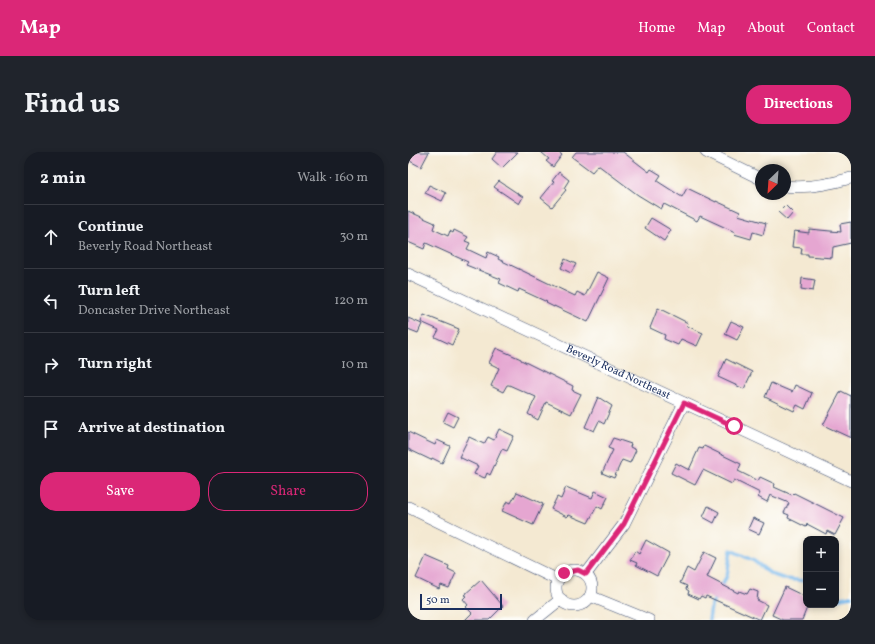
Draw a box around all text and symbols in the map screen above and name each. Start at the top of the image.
text: Map [20,15,61,41]
text: Home [638,19,675,38]
text: Map [697,19,725,38]
text: About [747,19,785,38]
text: Contact [807,19,855,38]
text: Find us [24,85,120,124]
button: Directions [746,85,851,124]
north arrow [755,164,791,200]
text: 2 min [40,167,86,190]
text: Walk · 160 m [297,169,368,187]
text: Continue [78,217,143,238]
icon: ahead [40,226,62,248]
text: 30 m [340,228,368,246]
text: Beverly Road Northeast [78,238,213,256]
text: Turn left [78,281,140,302]
icon: left [40,290,62,312]
text: 120 m [334,292,368,310]
text: Doncaster Drive Northeast [78,302,230,320]
street label: Beverly Road Northeast [563,341,673,403]
icon: right [40,354,62,376]
text: Turn right [78,354,152,375]
text: 10 m [341,356,368,374]
route start [725,417,743,435]
icon: arrive [40,418,62,440]
text: Arrive at destination [78,418,225,439]
button: Save [40,472,200,511]
button: Share [208,472,368,511]
map controls [803,536,839,608]
button: + [803,536,839,572]
route end [555,564,573,582]
button: − [803,572,839,608]
scale bar [420,592,502,611]
text: 50 m [426,593,450,608]

